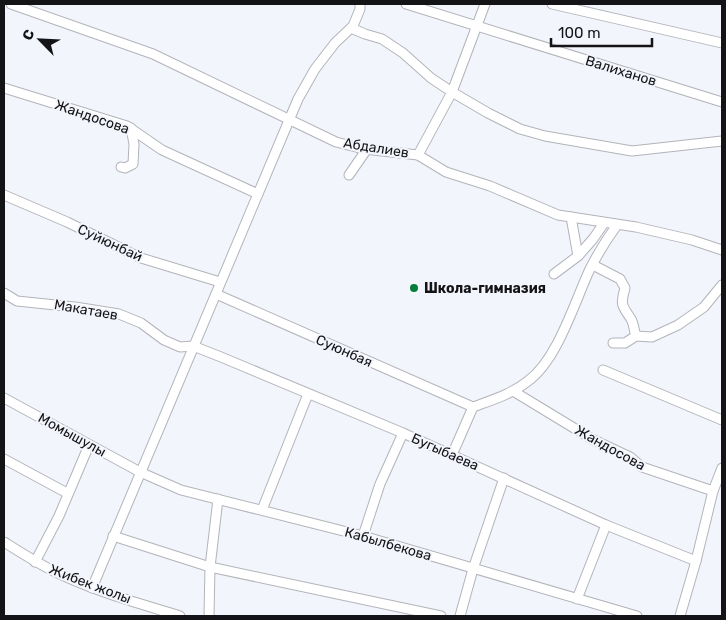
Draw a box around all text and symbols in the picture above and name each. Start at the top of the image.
north arrow [15,15,65,65]
scale bar [551,15,652,47]
text: 100 m [558,24,600,42]
text: С [19,27,38,43]
street label: Валиханов [583,52,659,90]
street label: Жандосова [52,96,132,138]
street label: Абдалиев [342,134,410,162]
street label: Суйюнбай [75,221,145,265]
place label: Школа-гимназия [424,280,546,297]
marker: Школа-гимназия [408,282,420,294]
street label: Макатаев [53,296,119,324]
street label: Суюнбая [313,331,375,371]
street label: Момышулы [35,409,109,461]
street label: Жандосова [572,422,648,474]
street label: Бугыбаева [409,430,481,474]
street label: Кабылбекова [343,523,433,565]
street label: Жибек жолы [47,561,133,607]

